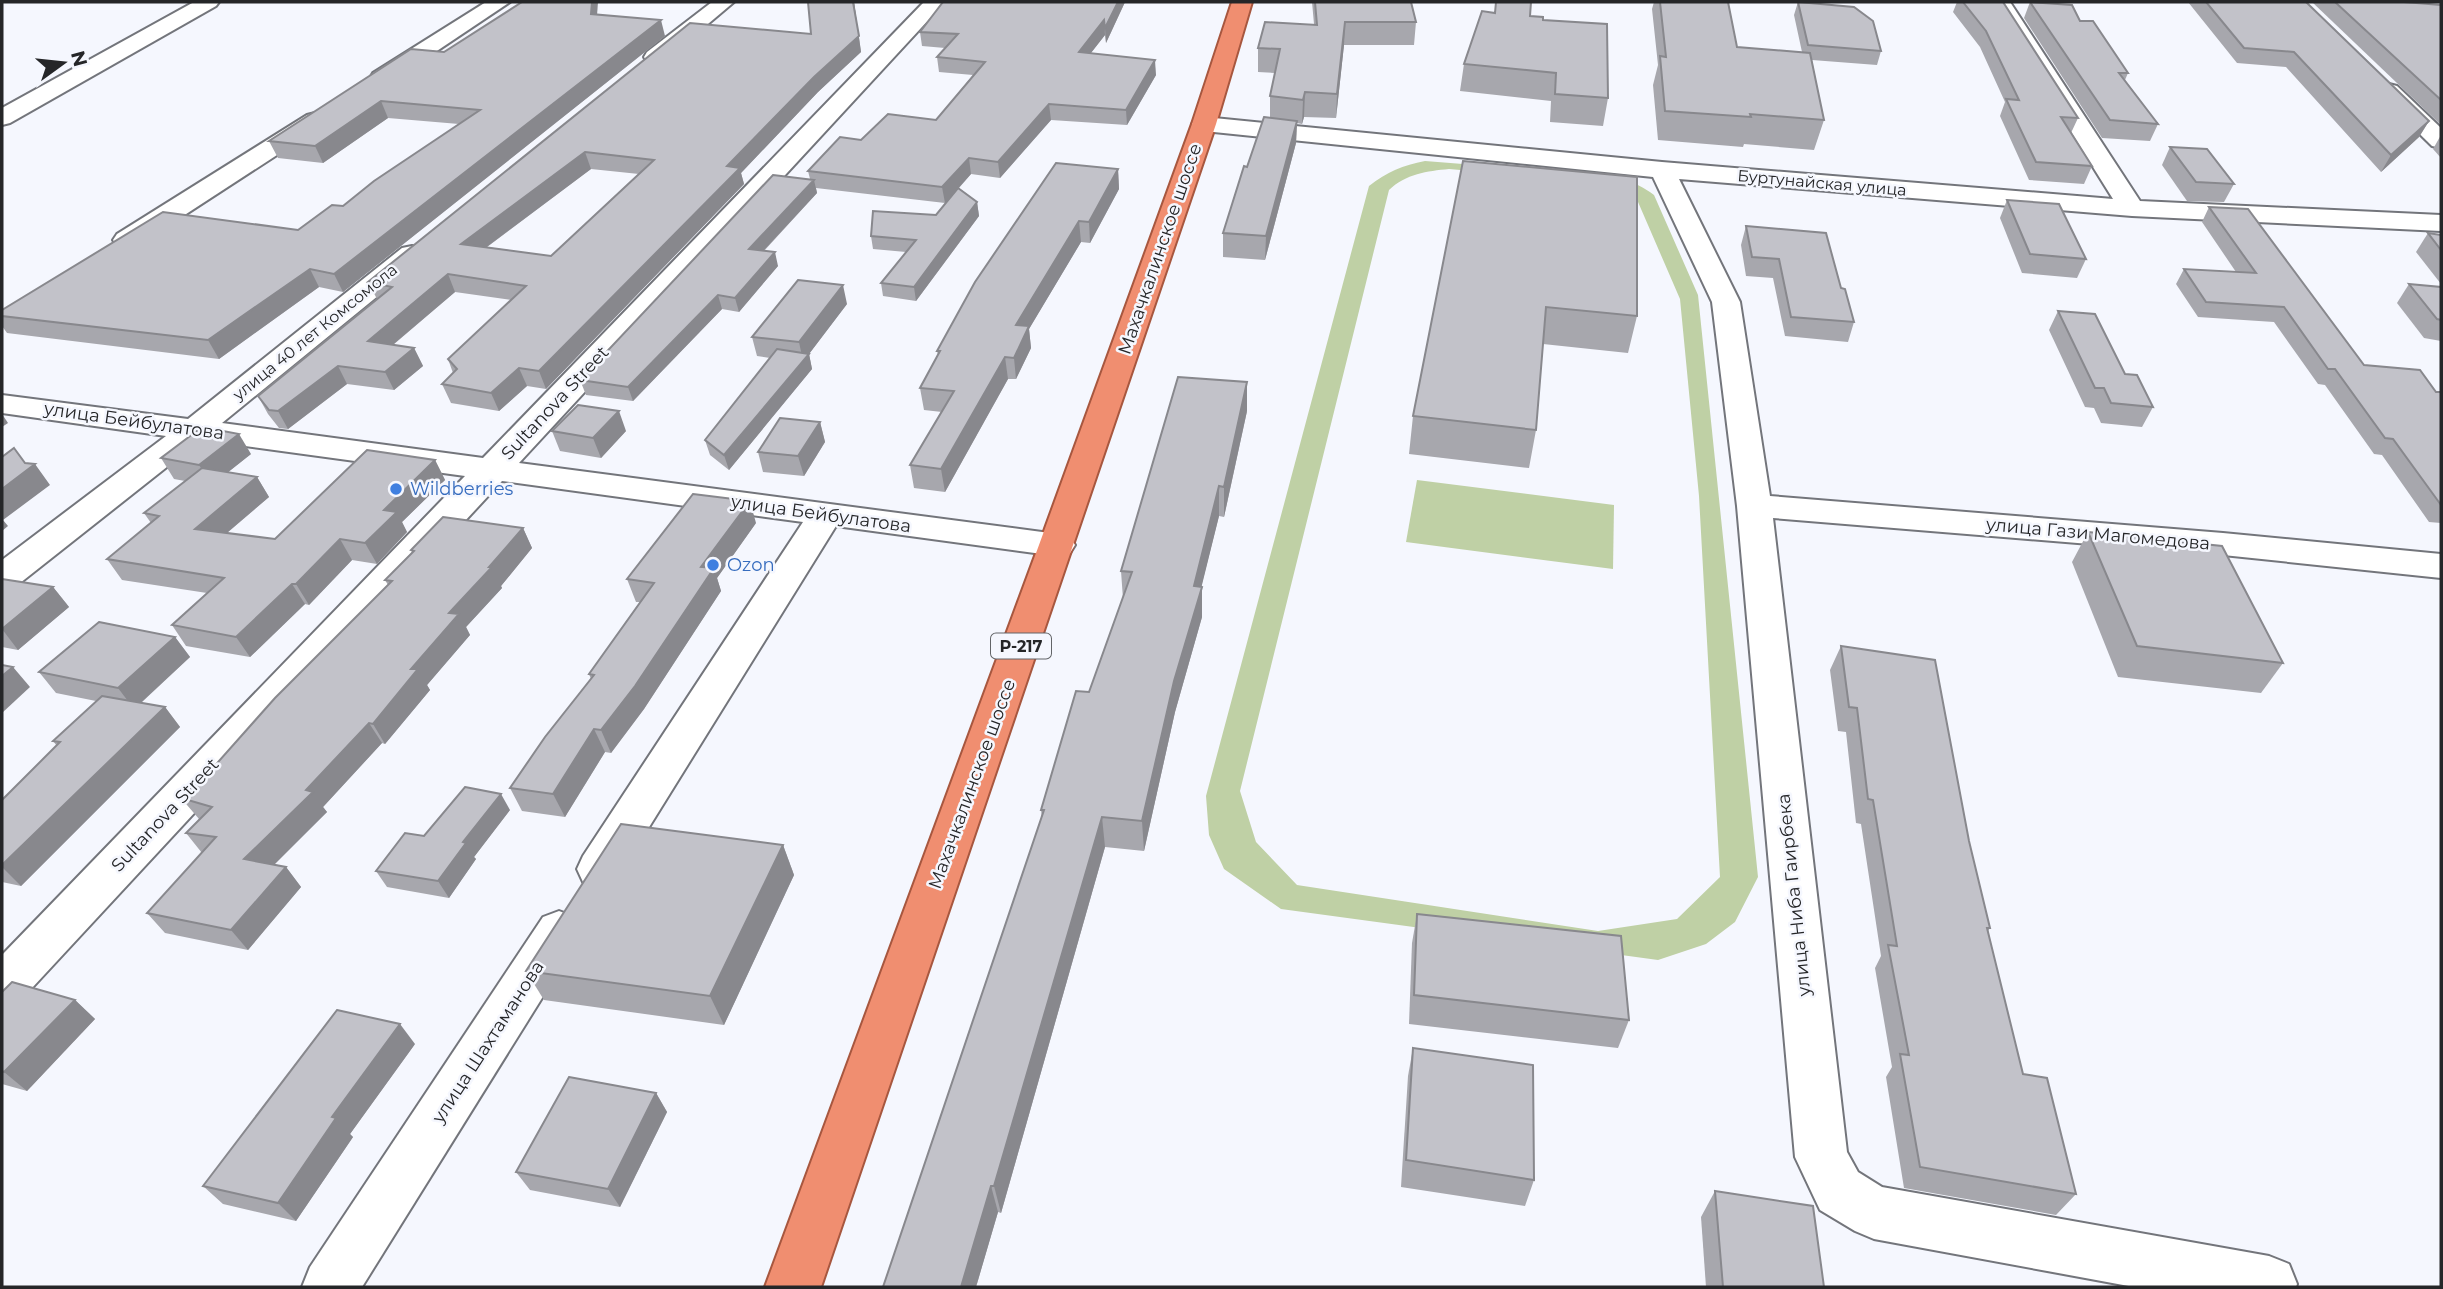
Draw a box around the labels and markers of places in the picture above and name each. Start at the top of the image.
place label: Wildberries [410,478,514,500]
marker: Wildberries [388,481,404,497]
place label: Ozon [727,554,775,576]
marker: Ozon [705,557,721,573]

